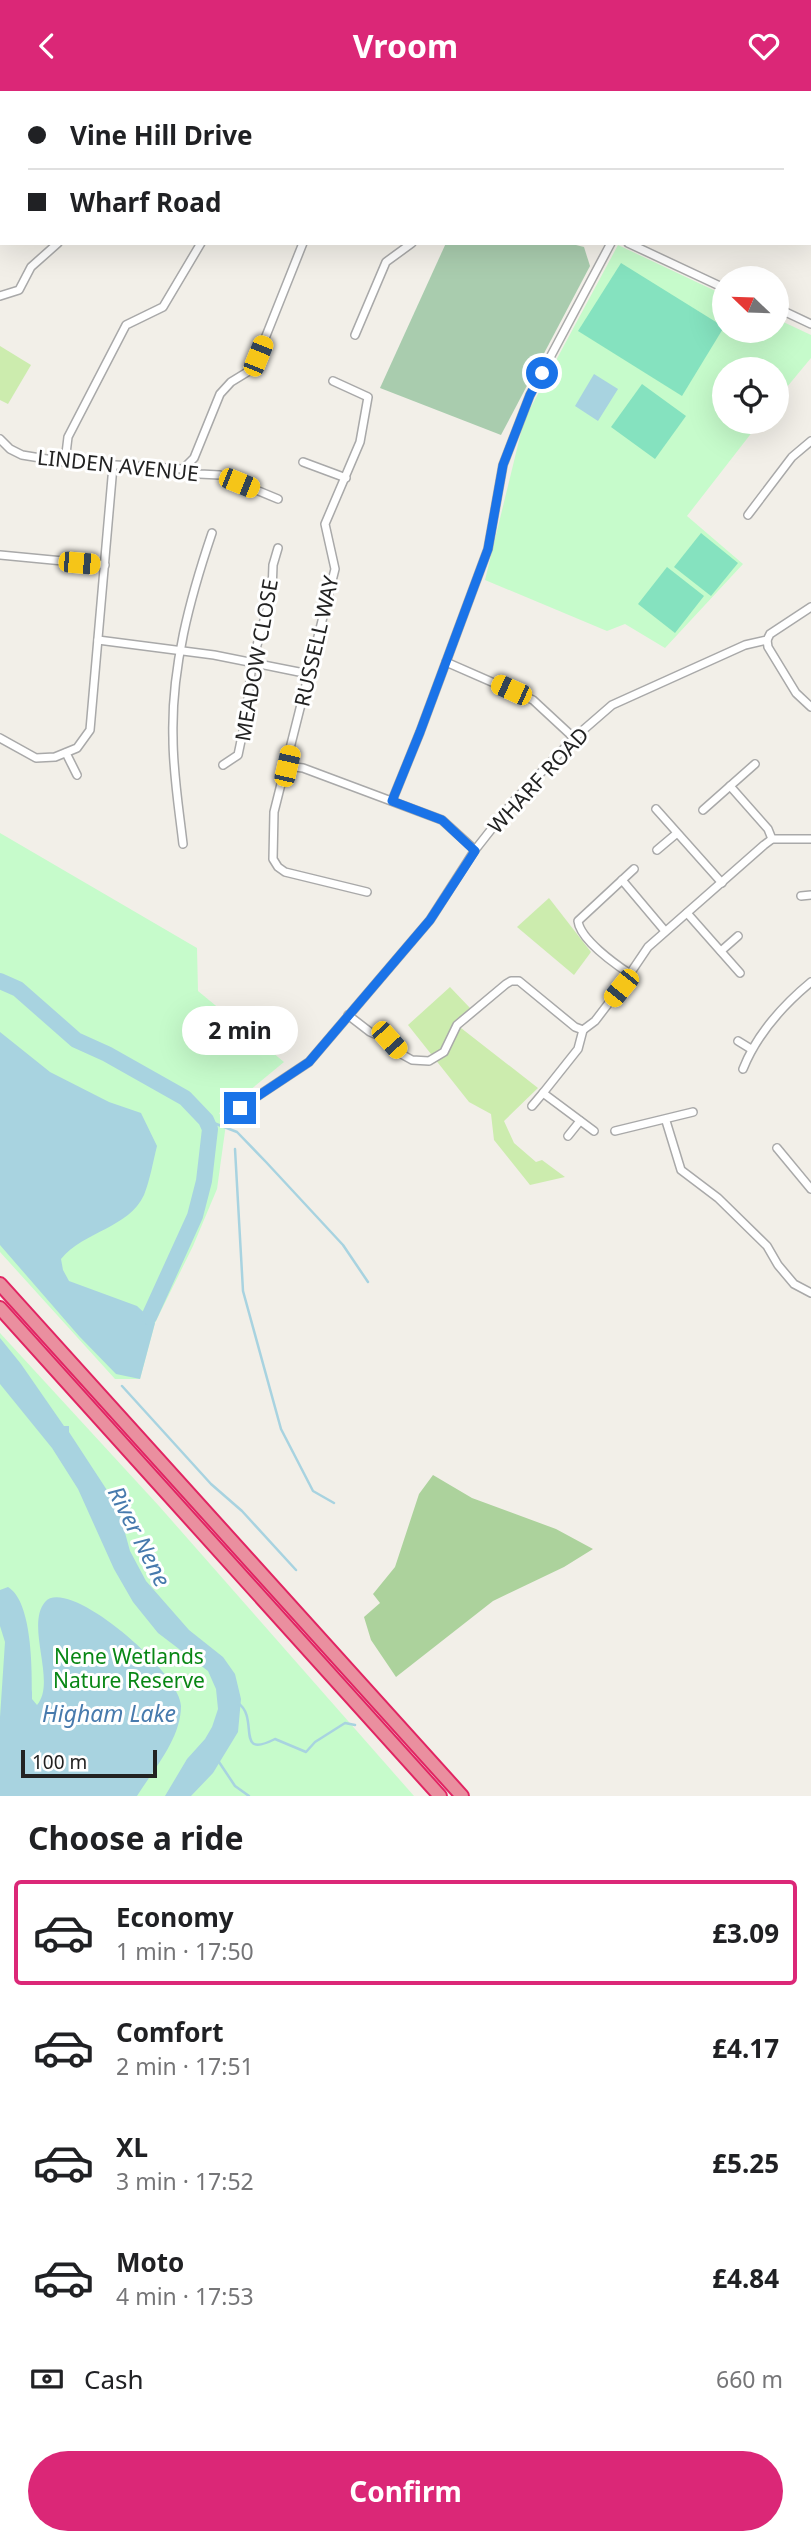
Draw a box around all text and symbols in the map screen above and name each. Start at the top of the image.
text: Vroom [353,24,458,67]
icon: back [28,27,66,65]
icon: heart [745,27,783,65]
text: Vine Hill Drive [70,117,253,153]
text: Wharf Road [70,184,221,220]
north arrow [712,266,789,343]
map controls [712,266,789,434]
car [241,333,276,379]
route start [526,357,558,389]
button: locate [712,357,789,434]
street label: LINDEN AVENUE [36,443,200,487]
car [216,465,263,501]
car [58,551,101,575]
street label: RUSSELL WAY [287,573,345,709]
street label: MEADOW CLOSE [228,577,284,743]
car [488,672,535,708]
street label: WHARF ROAD [481,721,595,839]
car [273,743,302,789]
car [600,965,643,1011]
callout: 2 min [182,1007,298,1055]
text: 2 min [208,1014,272,1046]
car [368,1017,411,1063]
route end [224,1092,256,1124]
water label: River Nene [101,1480,179,1592]
park label: Nene Wetlands Nature Reserve [53,1642,205,1694]
water label: Higham Lake [42,1697,176,1729]
scale bar [21,1747,158,1779]
text: 100 m [32,1749,87,1775]
text: Choose a ride [28,1816,244,1859]
text: Economy [116,1899,234,1935]
icon: car [32,1901,95,1964]
text: £3.09 [712,1915,779,1951]
text: 1 min · 17:50 [116,1935,254,1967]
text: Comfort [116,2014,224,2050]
icon: car [32,2016,95,2079]
text: £4.17 [712,2030,779,2066]
text: 2 min · 17:51 [116,2050,254,2082]
text: XL [116,2129,148,2165]
icon: car [32,2131,95,2194]
text: £5.25 [712,2145,779,2181]
text: 3 min · 17:52 [116,2165,254,2197]
text: Moto [116,2244,184,2280]
icon: car [32,2246,95,2309]
text: £4.84 [712,2260,779,2296]
text: 4 min · 17:53 [116,2280,254,2312]
icon: cash [28,2360,66,2398]
text: Cash [84,2361,144,2397]
text: 660 m [716,2363,783,2395]
button: Confirm [28,2451,783,2531]

